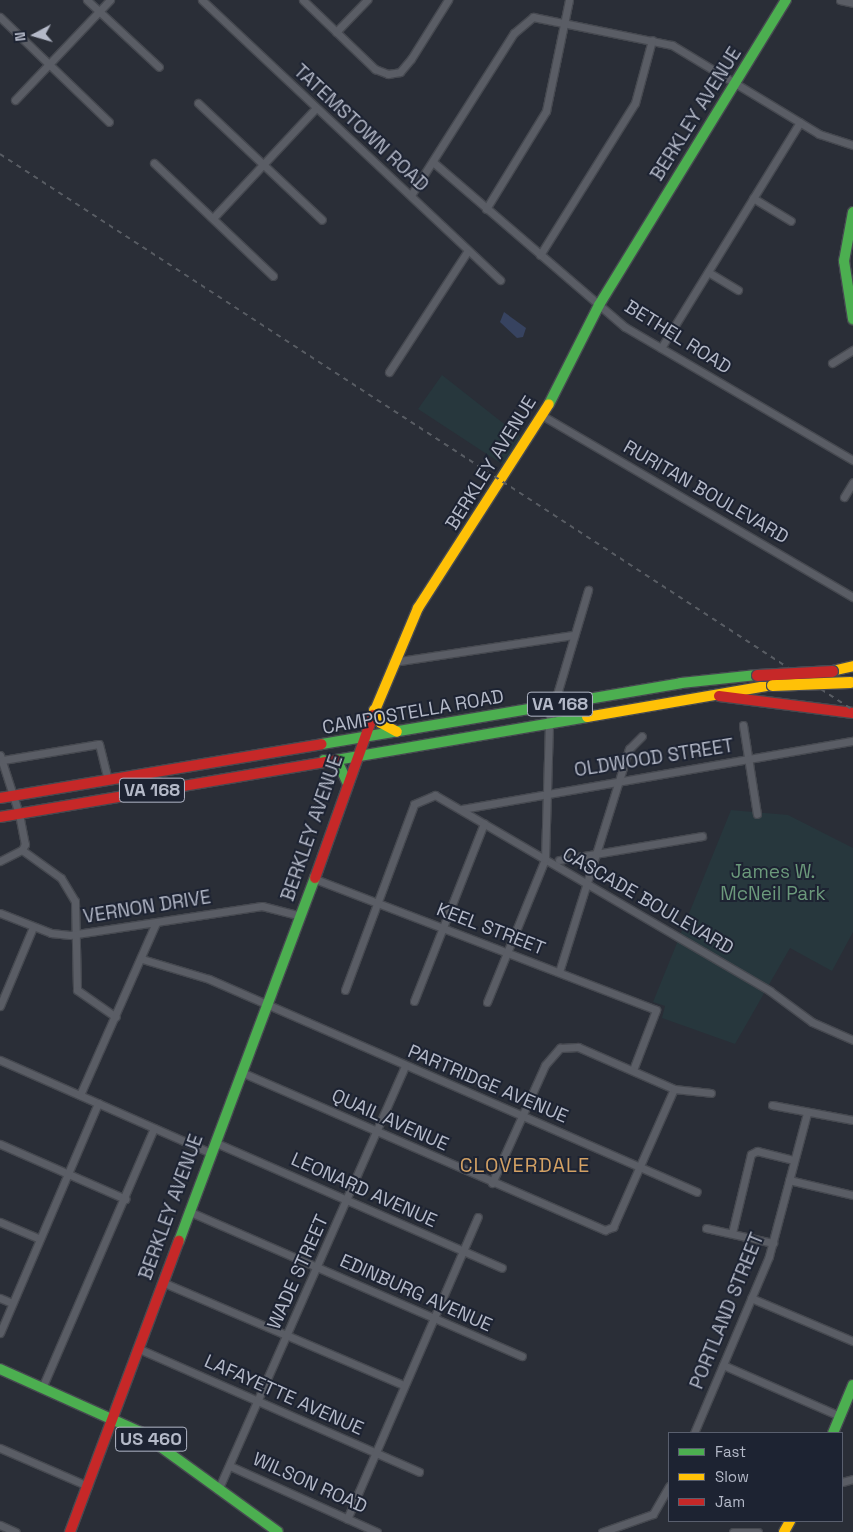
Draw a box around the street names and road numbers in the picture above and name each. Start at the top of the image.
street label: BERKLEY AVENUE [646,43,746,185]
street label: TATEMSTOWN ROAD [289,60,433,196]
street label: BETHEL ROAD [620,295,736,379]
street label: BERKLEY AVENUE [441,392,541,534]
street label: RURITAN BOULEVARD [619,435,793,549]
street label: CAMPOSTELLA ROAD [320,685,506,739]
road number: VA 168 [526,689,594,720]
street label: OLDWOOD STREET [573,734,735,782]
street label: BERKLEY AVENUE [276,752,348,904]
road number: VA 168 [118,774,186,806]
street label: CASCADE BOULEVARD [558,843,738,959]
street label: VERNON DRIVE [82,886,212,928]
street label: KEEL STREET [433,898,549,960]
street label: PARTRIDGE AVENUE [404,1040,572,1128]
street label: QUAIL AVENUE [328,1084,452,1156]
street label: BERKLEY AVENUE [134,1131,208,1283]
street label: LEONARD AVENUE [288,1148,440,1232]
street label: WADE STREET [263,1211,333,1333]
street label: PORTLAND STREET [685,1230,769,1392]
street label: EDINBURG AVENUE [336,1249,496,1337]
street label: LAFAYETTE AVENUE [201,1350,367,1440]
road number: US 460 [115,1424,187,1455]
street label: WILSON ROAD [249,1448,371,1518]

